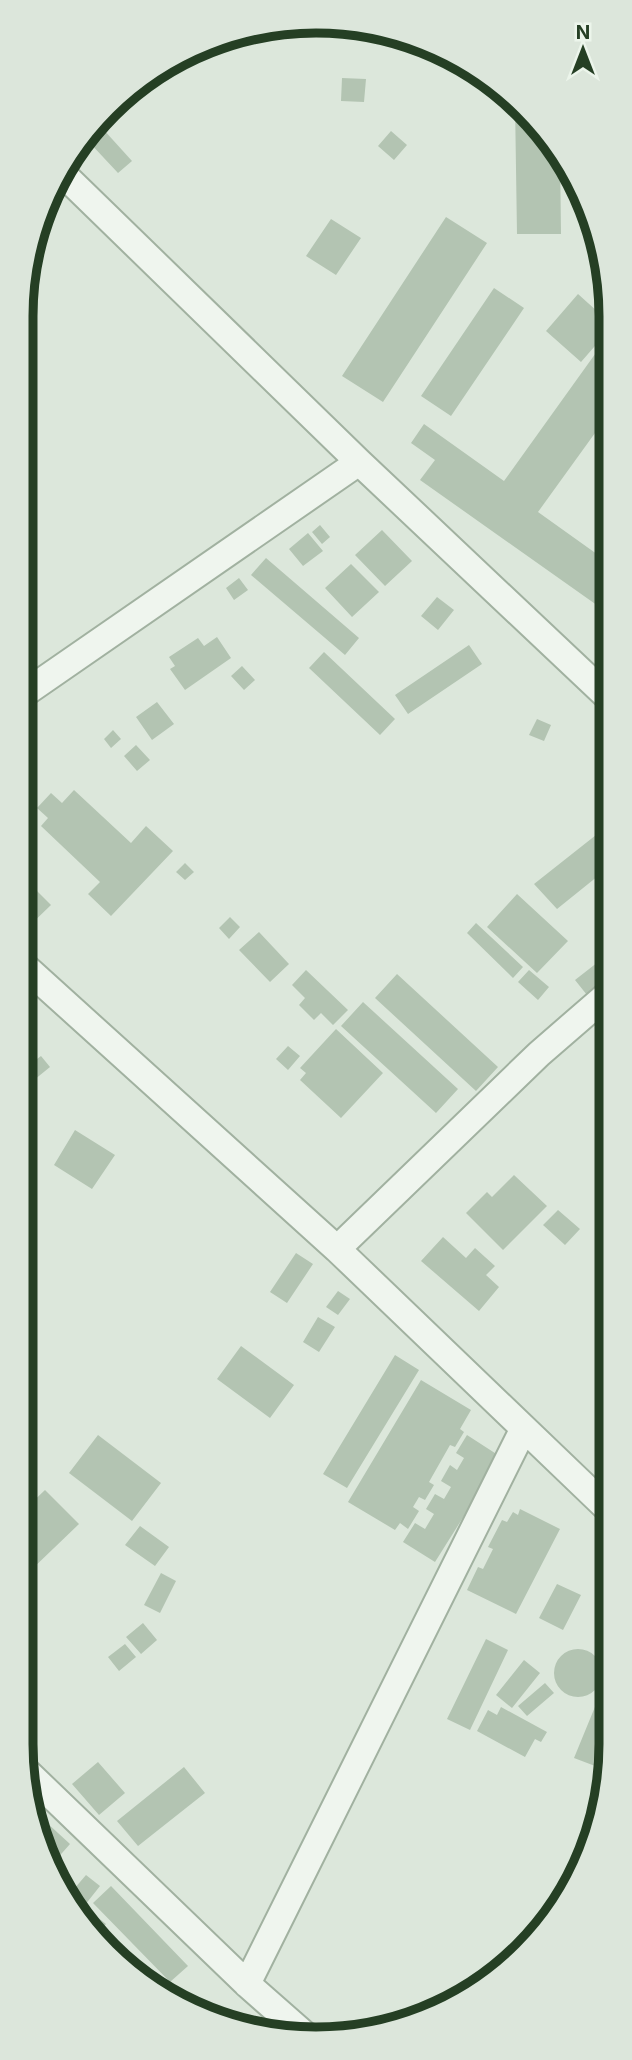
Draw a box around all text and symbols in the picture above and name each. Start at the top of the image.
north arrow [548,14,618,84]
text: N [576,21,590,44]

